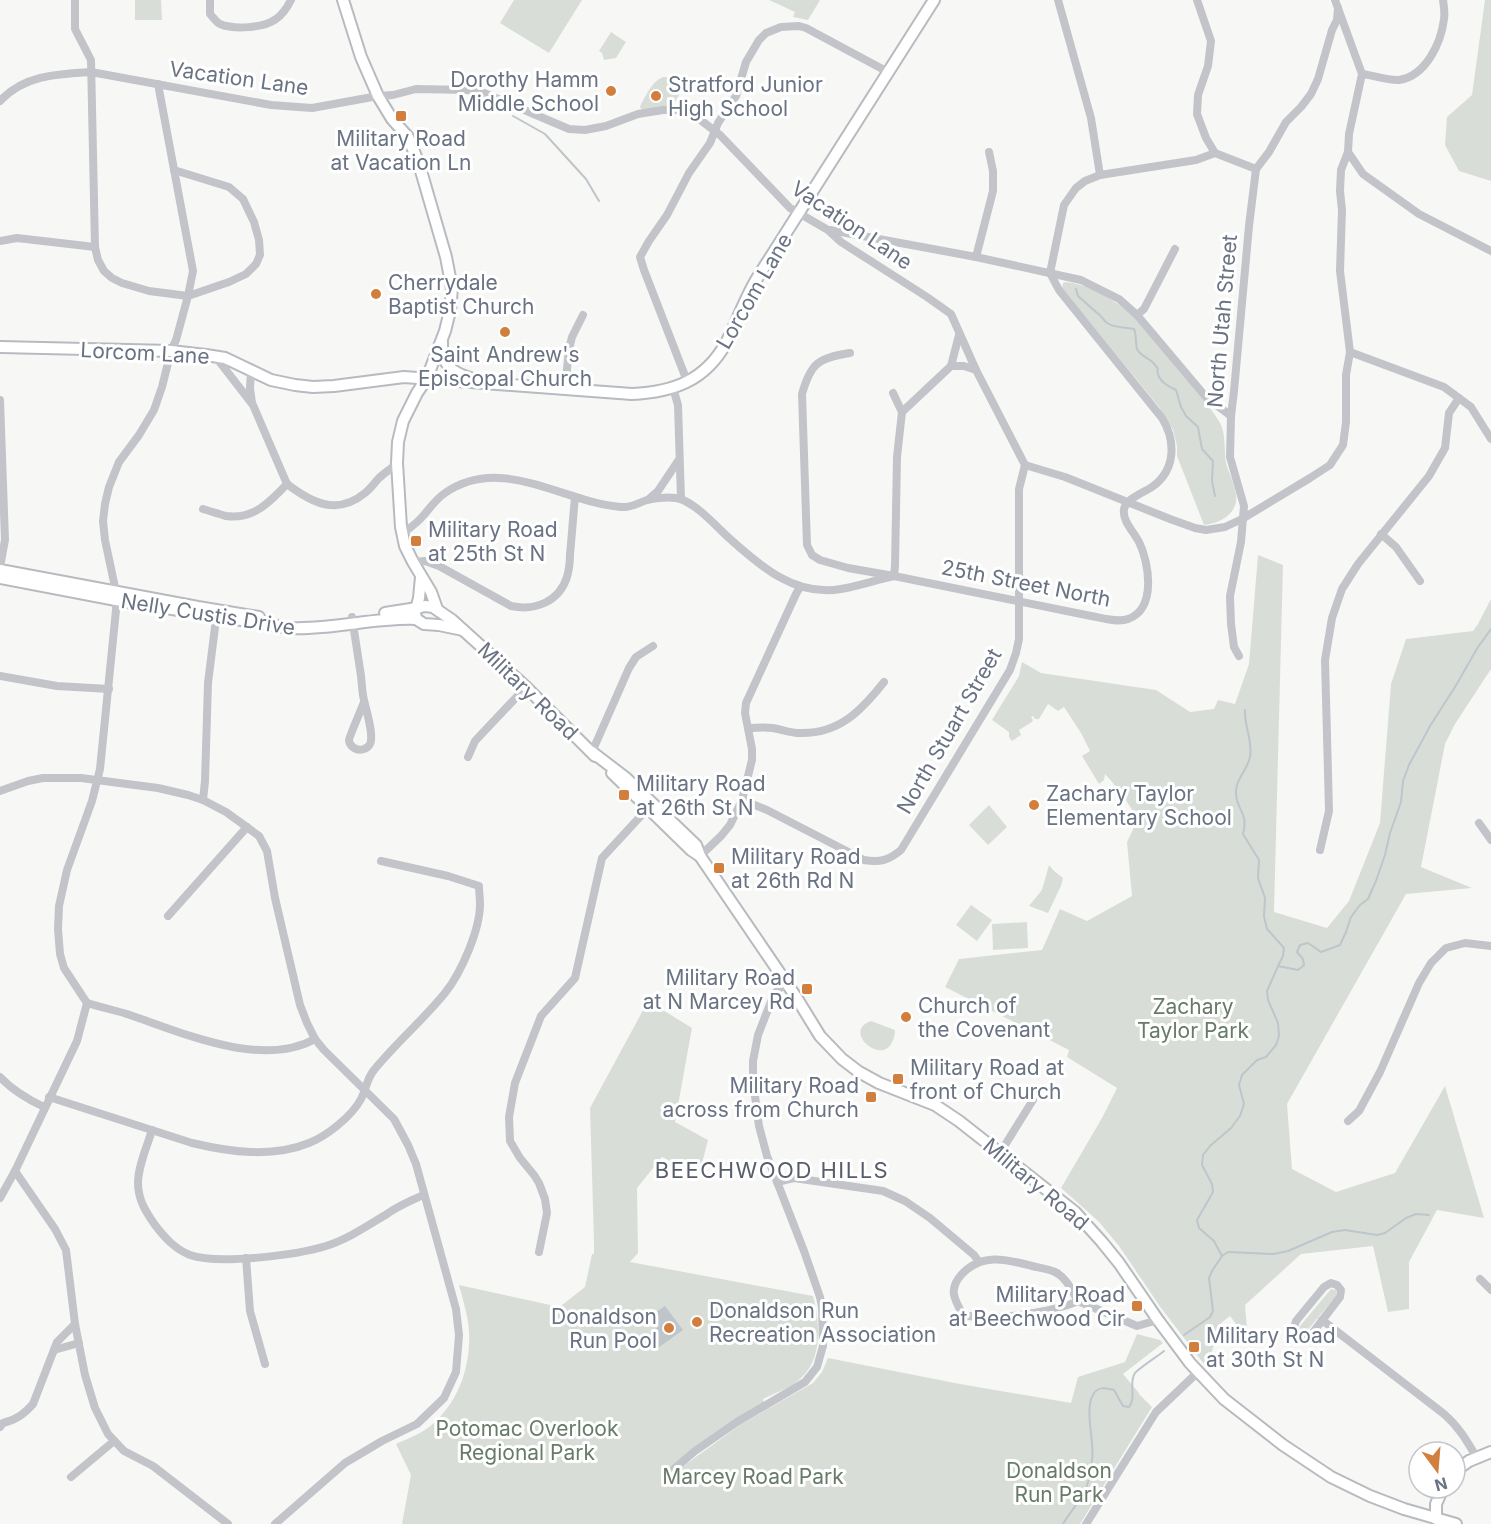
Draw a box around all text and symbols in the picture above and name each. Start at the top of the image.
street label: Vacation Lane [168,56,310,100]
place label: Dorothy Hamm Middle School [450,67,599,116]
place label: Stratford Junior High School [668,72,823,121]
marker: Dorothy Hamm Middle School [604,84,618,98]
marker: Stratford Junior High School [649,89,663,103]
marker: Military Road at Vacation Ln [394,109,408,123]
place label: Military Road at Vacation Ln [331,126,471,175]
street label: Vacation Lane [787,175,917,275]
street label: Lorcom Lane [711,229,797,353]
street label: North Utah Street [1202,233,1242,409]
place label: Cherrydale Baptist Church [388,270,534,319]
marker: Cherrydale Baptist Church [369,287,383,301]
marker: Saint Andrew's Episcopal Church [498,325,512,339]
street label: Lorcom Lane [80,337,210,369]
place label: Saint Andrew's Episcopal Church [418,342,592,391]
place label: Military Road at 25th St N [428,517,558,566]
marker: Military Road at 25th St N [409,534,423,548]
street label: 25th Street North [939,554,1113,612]
street label: Nelly Custis Drive [119,588,297,640]
street label: Military Road [473,637,583,745]
street label: North Stuart Street [892,644,1007,818]
place label: Military Road at 26th St N [636,771,766,820]
place label: Zachary Taylor Elementary School [1046,781,1232,830]
marker: Military Road at 26th St N [617,788,631,802]
marker: Zachary Taylor Elementary School [1027,798,1041,812]
place label: Military Road at 26th Rd N [731,844,861,893]
marker: Military Road at 26th Rd N [712,861,726,875]
place label: Military Road at N Marcey Rd [643,965,795,1014]
marker: Military Road at N Marcey Rd [800,982,814,996]
place label: Church of the Covenant [918,993,1050,1042]
park label: Zachary Taylor Park [1137,994,1249,1043]
marker: Church of the Covenant [899,1010,913,1024]
place label: Military Road at front of Church [910,1055,1064,1104]
marker: Military Road at front of Church [891,1072,905,1086]
place label: Military Road across from Church [663,1073,859,1122]
marker: Military Road across from Church [864,1090,878,1104]
street label: Military Road [978,1133,1094,1235]
district label: BEECHWOOD HILLS [655,1157,889,1183]
place label: Military Road at Beechwood Cir [949,1282,1125,1331]
place label: Donaldson Run Recreation Association [709,1298,936,1347]
marker: Military Road at Beechwood Cir [1130,1299,1144,1313]
place label: Donaldson Run Pool [551,1304,657,1353]
marker: Donaldson Run Recreation Association [690,1315,704,1329]
marker: Donaldson Run Pool [662,1321,676,1335]
place label: Military Road at 30th St N [1206,1323,1336,1372]
marker: Military Road at 30th St N [1187,1340,1201,1354]
park label: Potomac Overlook Regional Park [436,1416,619,1465]
north arrow [1407,1440,1467,1500]
park label: Donaldson Run Park [1006,1458,1112,1507]
park label: Marcey Road Park [662,1464,844,1489]
text: N [1433,1473,1450,1496]

